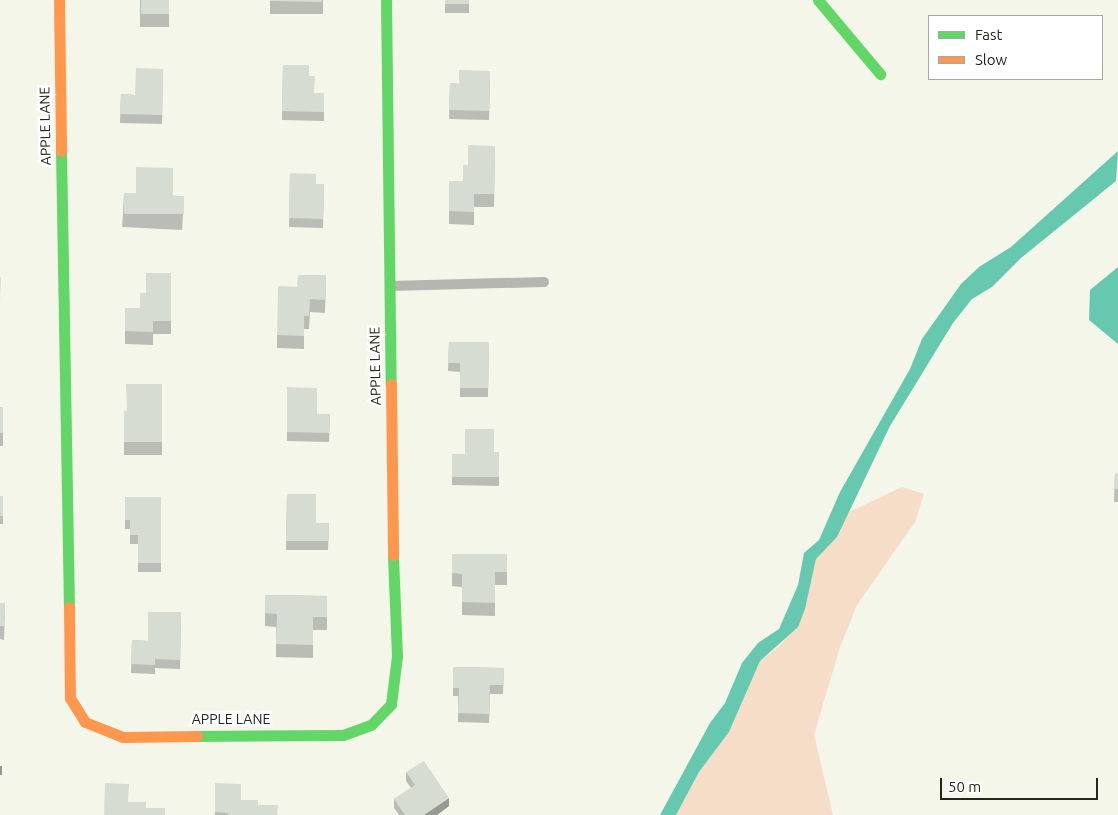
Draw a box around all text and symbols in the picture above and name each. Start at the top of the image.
legend [928,15,1103,80]
text: Fast [975,26,1002,43]
text: Slow [975,51,1007,68]
street label: APPLE LANE [36,87,54,165]
street label: APPLE LANE [366,327,384,405]
street label: APPLE LANE [192,711,270,727]
scale bar [943,768,1100,800]
text: 50 m [948,778,981,795]

